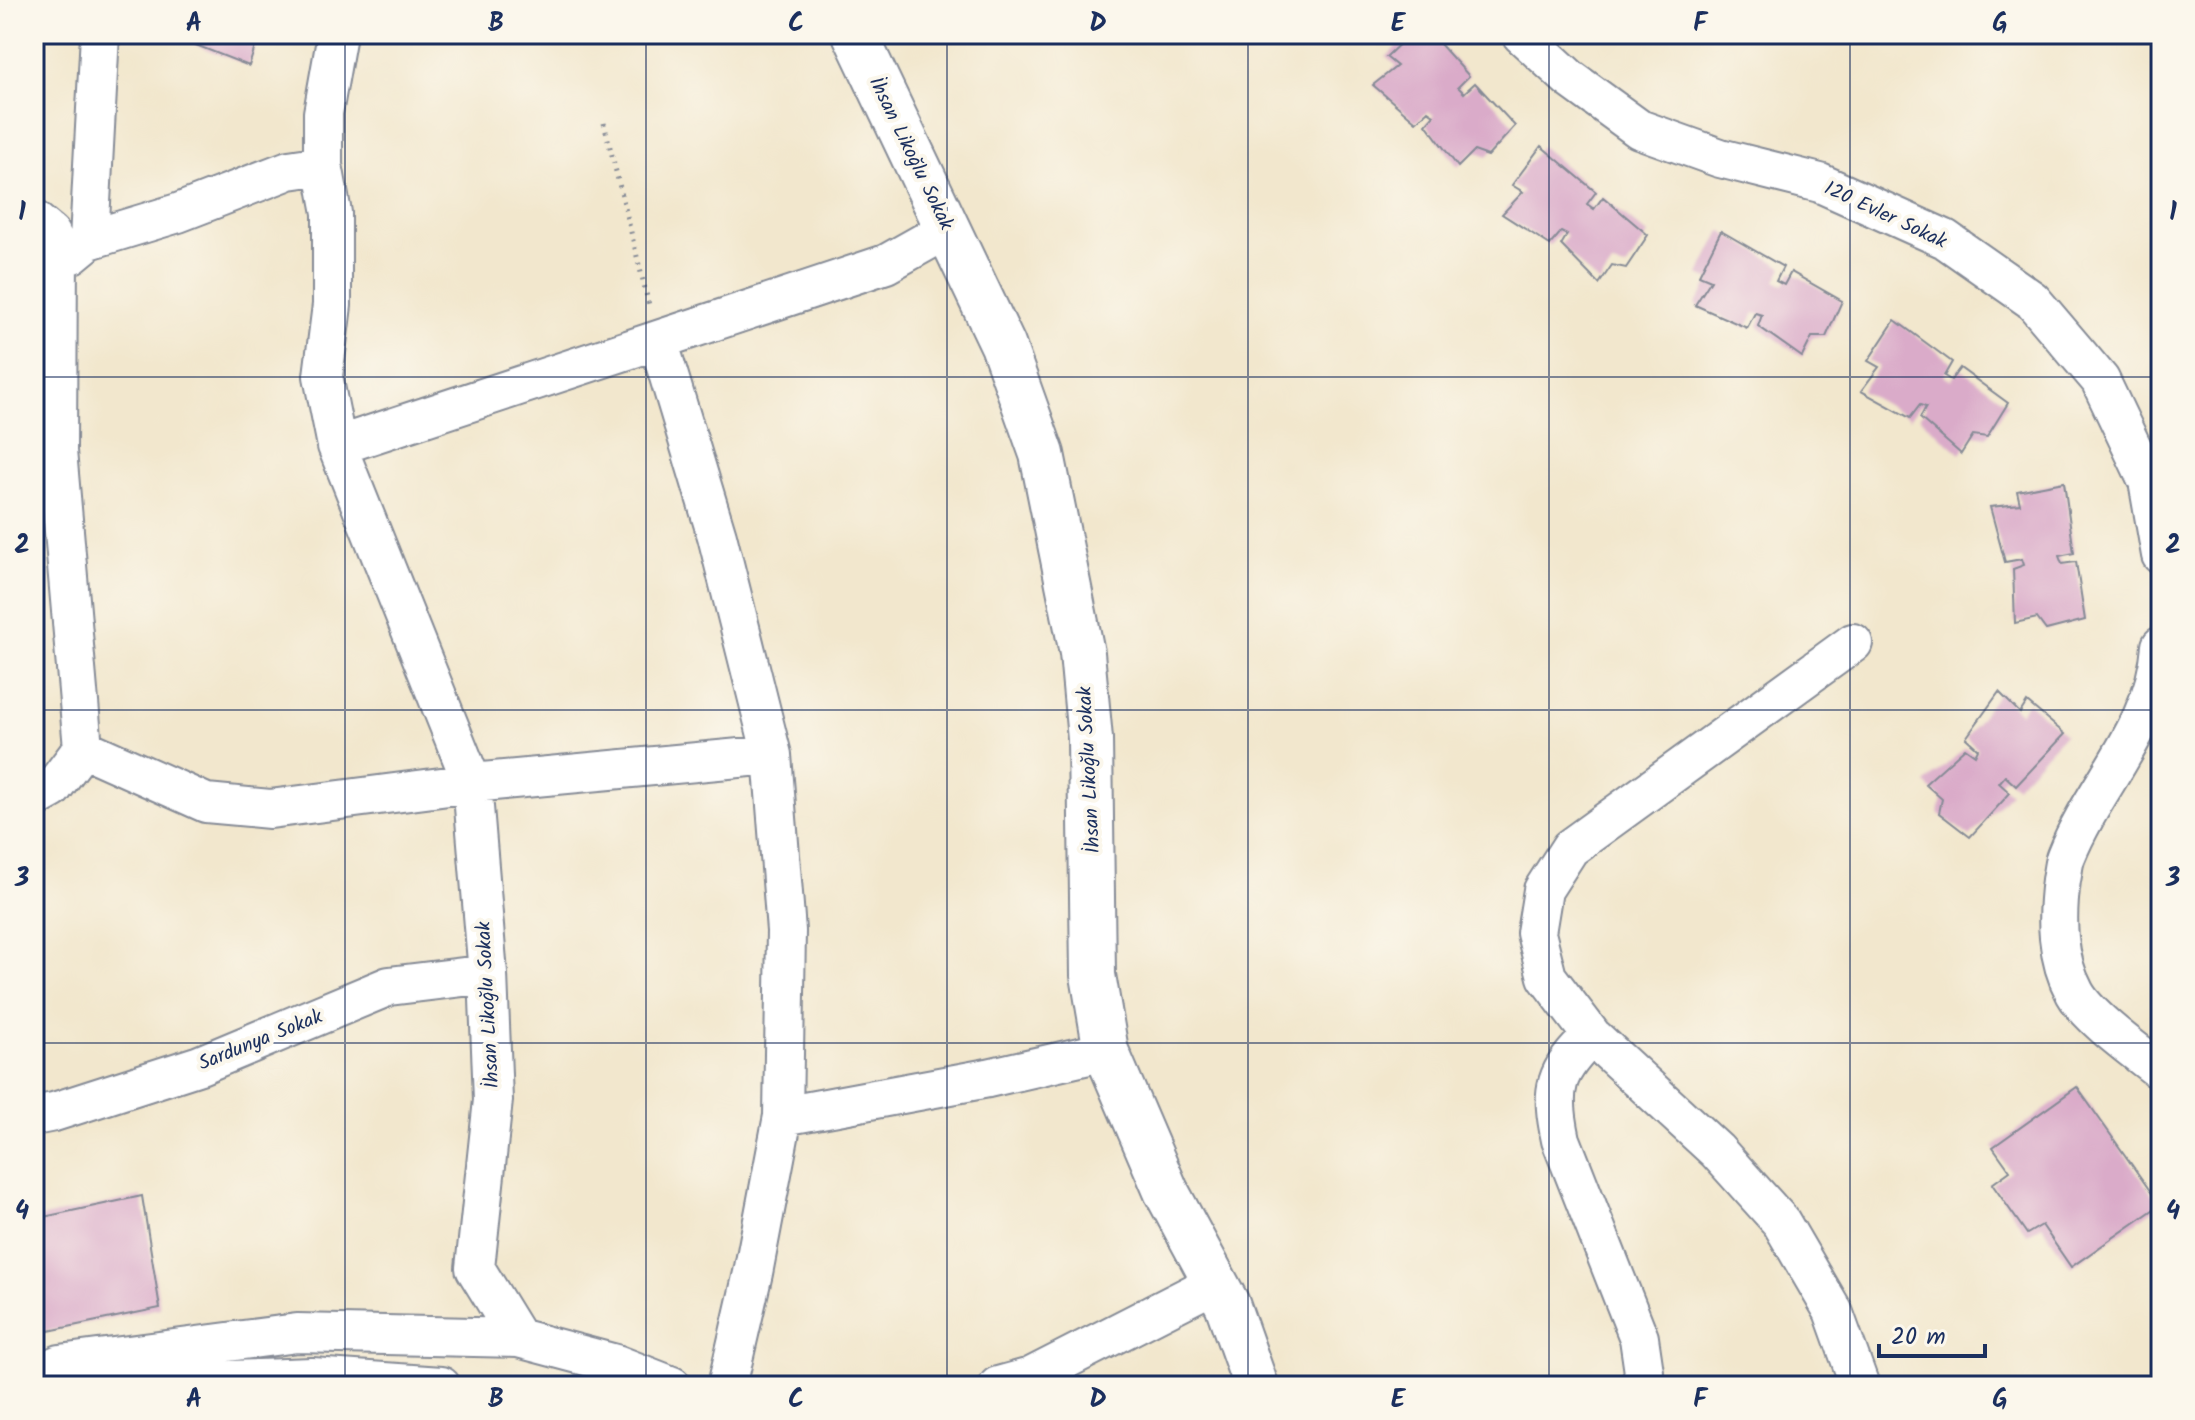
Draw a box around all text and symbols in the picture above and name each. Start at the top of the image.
text: A [186,3,202,45]
text: B [488,3,504,45]
text: C [788,3,804,45]
text: D [1089,3,1107,45]
text: E [1391,3,1407,45]
text: F [1693,3,1709,45]
text: G [1992,3,2008,45]
street label: İhsan Likoğlu Sokak [859,72,962,237]
street label: 120 Evler Sokak [1818,173,1952,259]
text: 1 [18,192,26,234]
text: 1 [2169,192,2177,234]
text: 2 [14,525,30,567]
text: 2 [2165,525,2181,567]
street label: İhsan Likoğlu Sokak [1070,685,1110,854]
text: 3 [14,858,29,900]
text: 3 [2165,858,2180,900]
street label: İhsan Likoğlu Sokak [469,920,509,1089]
street label: Sardunya Sokak [194,1001,328,1080]
text: 4 [15,1191,29,1233]
text: 4 [2166,1191,2180,1233]
scale bar [1879,1308,1985,1358]
text: 20 m [1891,1318,1946,1357]
text: A [186,1379,202,1420]
text: B [488,1379,504,1420]
text: C [788,1379,804,1420]
text: D [1089,1379,1107,1420]
text: E [1391,1379,1407,1420]
text: F [1693,1379,1709,1420]
text: G [1992,1379,2008,1420]

